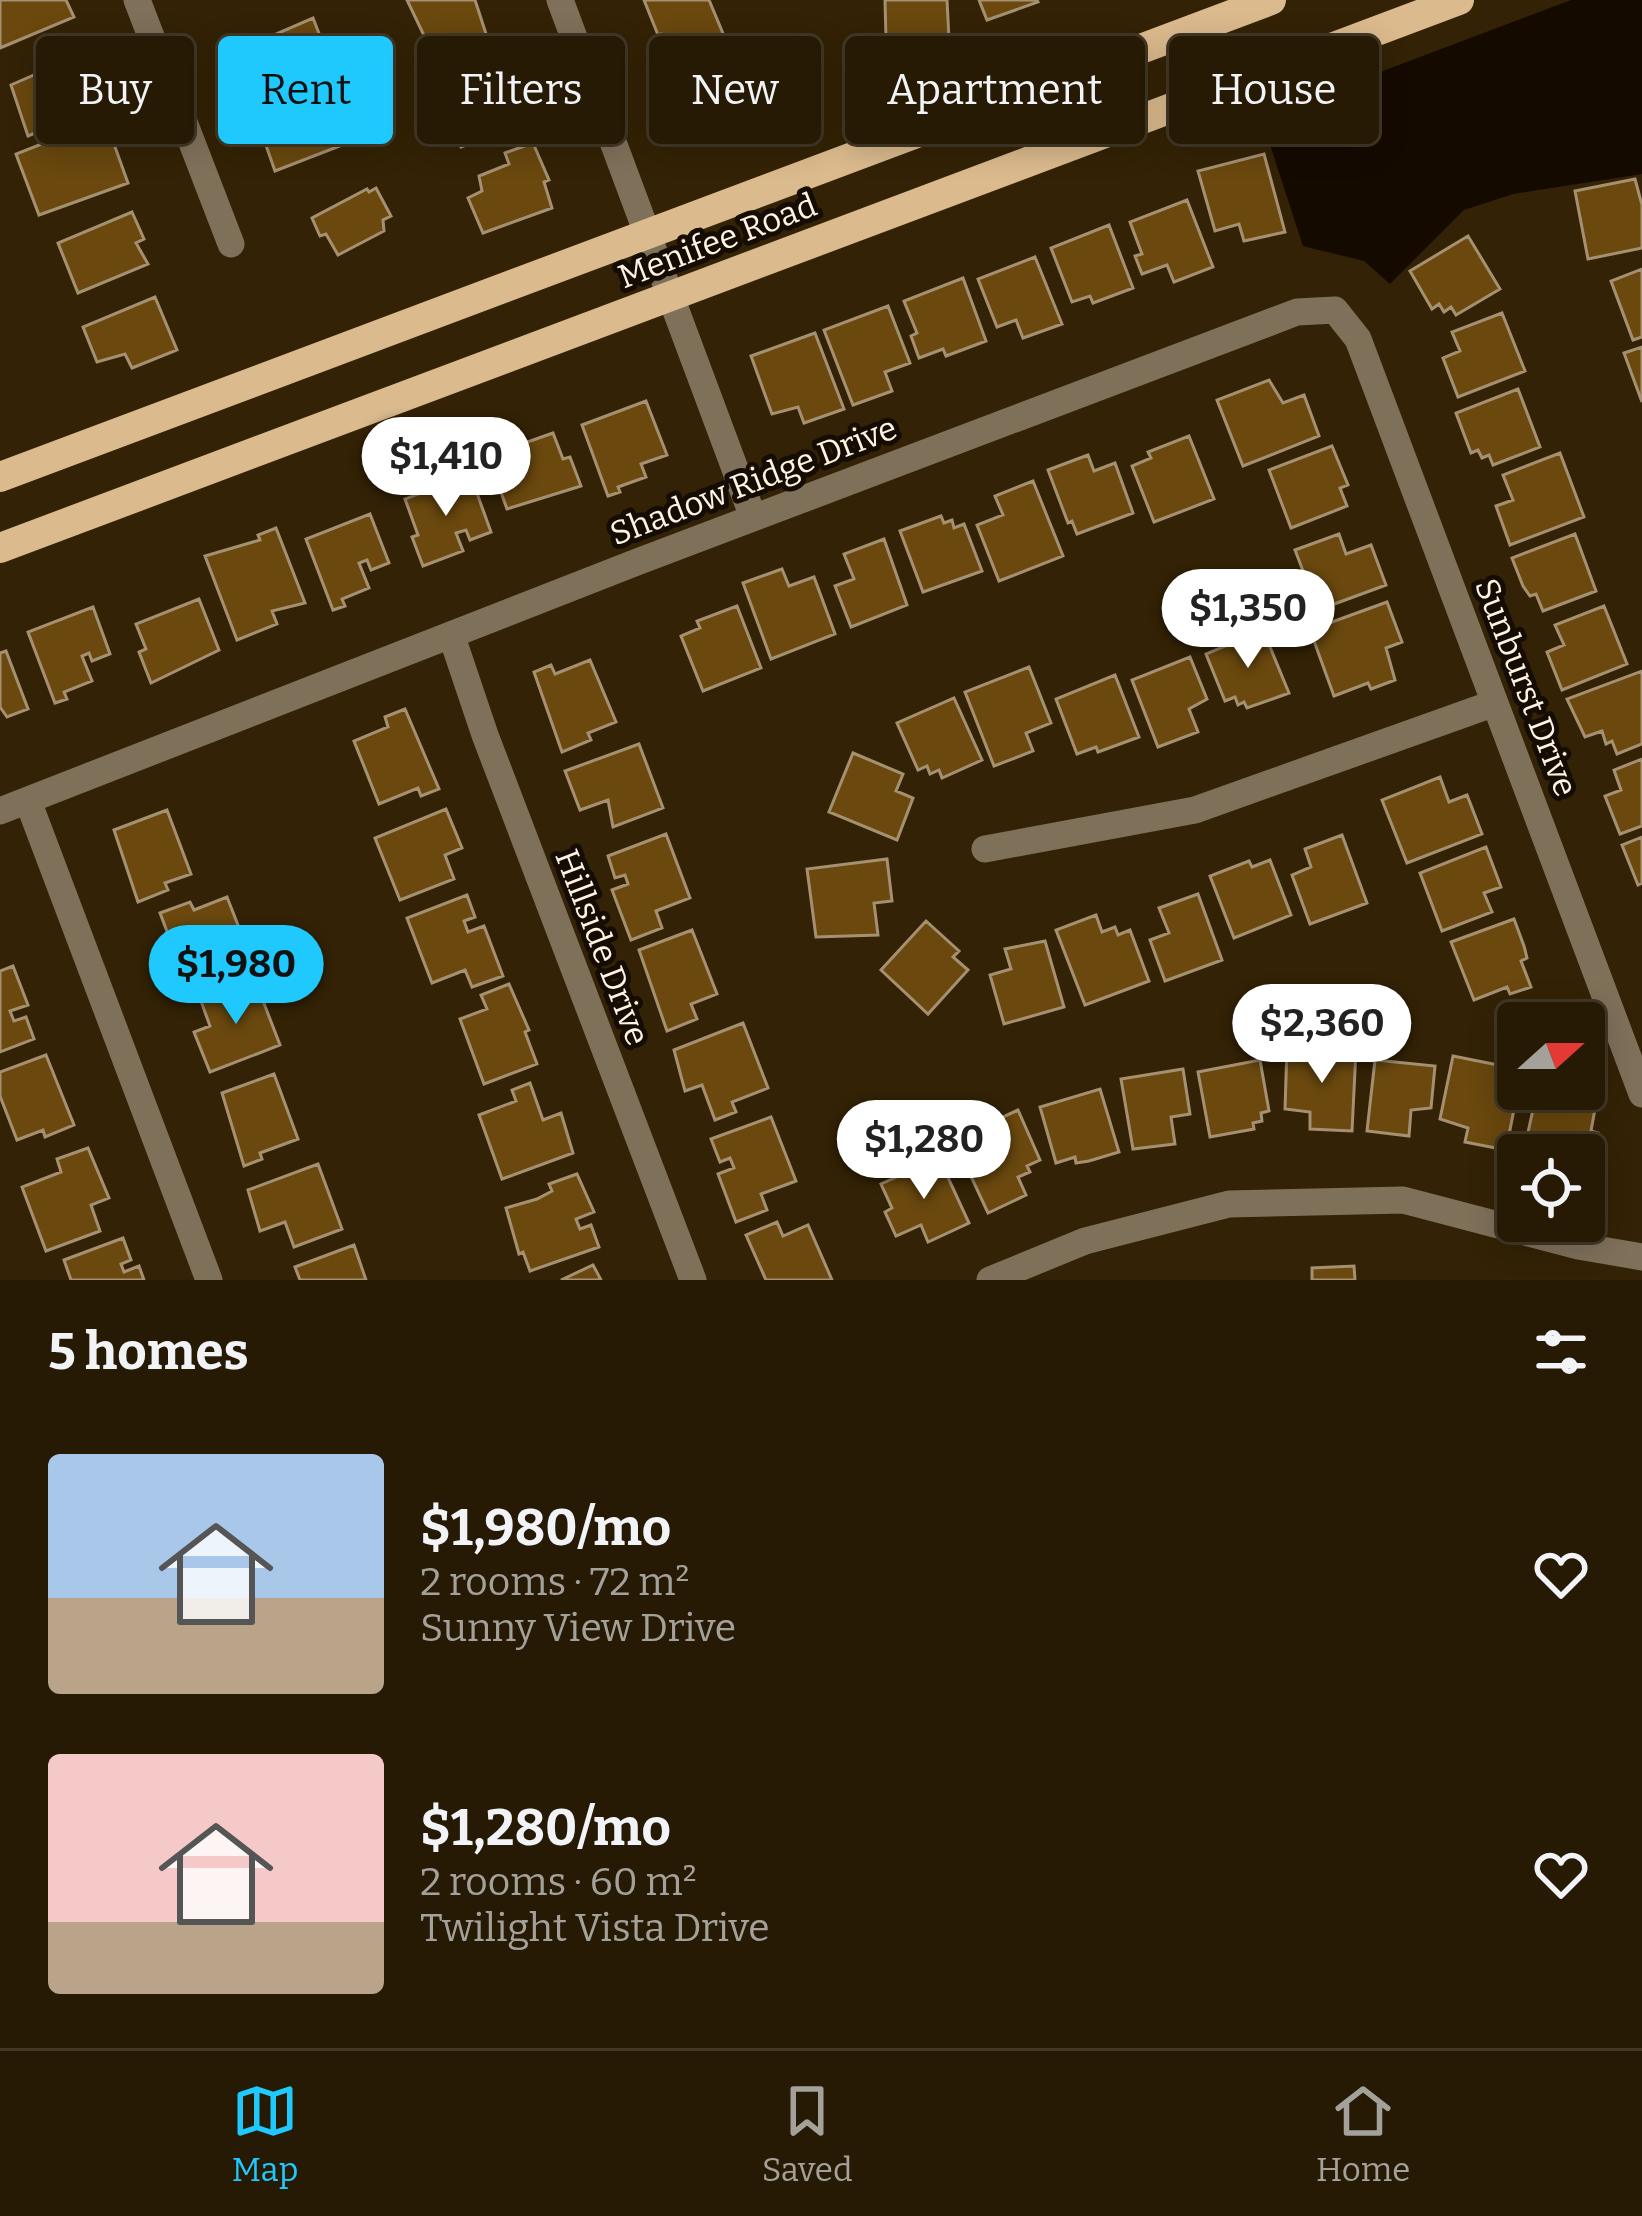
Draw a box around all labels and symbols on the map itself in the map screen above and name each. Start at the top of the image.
street label: Menifee Road [613,185,822,297]
street label: Shadow Ridge Drive [604,408,902,554]
pin: $1,410 [348,417,544,519]
pin: $1,350 [1150,569,1346,671]
street label: Sunburst Drive [1466,573,1586,802]
street label: Hillside Drive [546,844,658,1051]
pin: $1,980 [138,925,334,1027]
pin: $2,360 [1224,984,1420,1086]
north arrow [1497,1002,1605,1110]
pin: $1,280 [826,1100,1022,1202]

